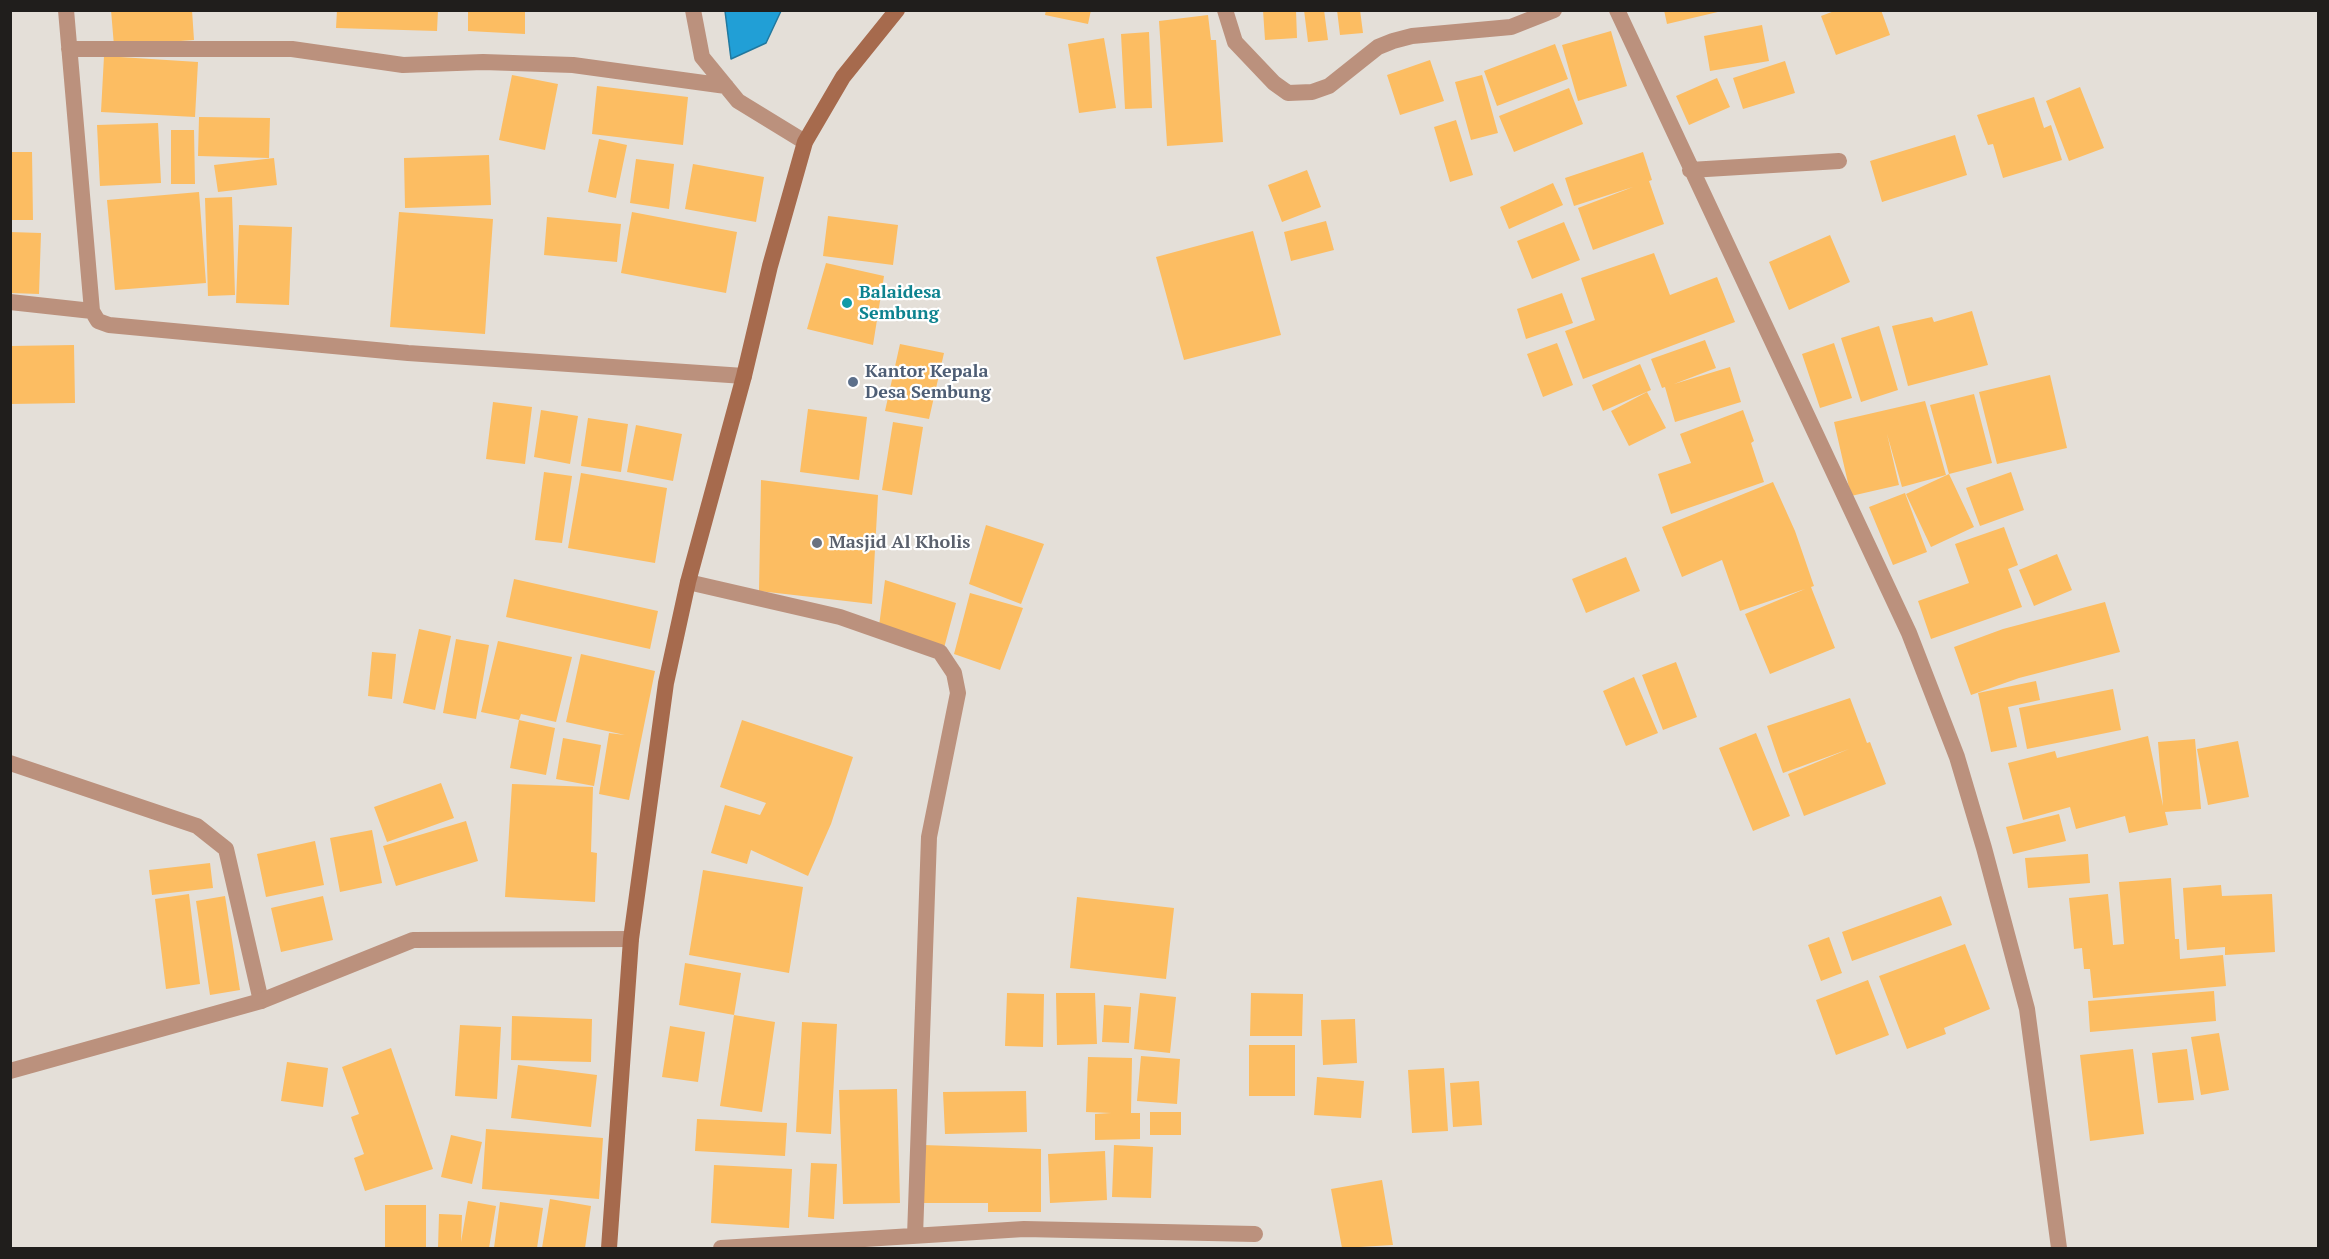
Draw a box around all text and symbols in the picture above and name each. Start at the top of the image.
place label: Balaidesa Sembung [859,282,941,324]
marker: Balaidesa Sembung [840,296,854,310]
place label: Kantor Kepala Desa Sembung [865,361,991,404]
marker: Kantor Kepala Desa Sembung [846,375,860,389]
place label: Masjid Al Kholis [829,532,970,554]
marker: Masjid Al Kholis [810,536,824,550]

